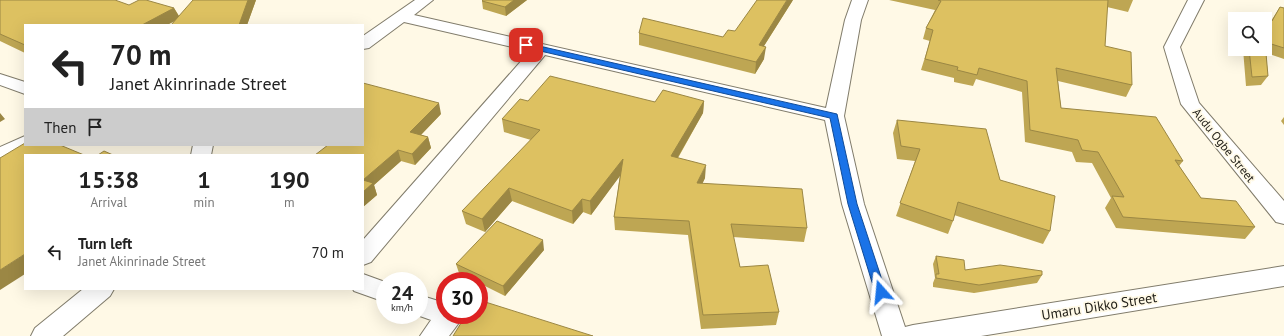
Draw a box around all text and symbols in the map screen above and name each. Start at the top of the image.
map controls [1228,12,1272,56]
button: search [1228,12,1272,56]
pin [509,28,543,62]
icon: arrive [515,34,537,56]
text: 70 m [110,36,171,73]
icon: left [44,40,96,92]
text: Janet Akinrinade Street [110,72,287,95]
street label: Audu Ogbe Street [1190,105,1258,185]
icon: arrive [84,116,106,138]
text: Then [44,118,76,137]
text: 15:38 [78,164,139,195]
text: 1 [197,164,211,195]
text: 190 [269,164,310,195]
text: Arrival [91,194,127,211]
text: min [193,194,215,211]
text: m [284,194,295,211]
text: Turn left [78,234,132,253]
icon: left [44,241,66,263]
text: 70 m [311,243,344,262]
text: Janet Akinrinade Street [78,253,206,270]
position arrow [860,271,902,313]
speed limit sign: 30 [436,272,488,324]
text: 24 [391,280,413,306]
street label: Umaru Dikko Street [1040,288,1158,324]
text: km/h [391,301,413,314]

